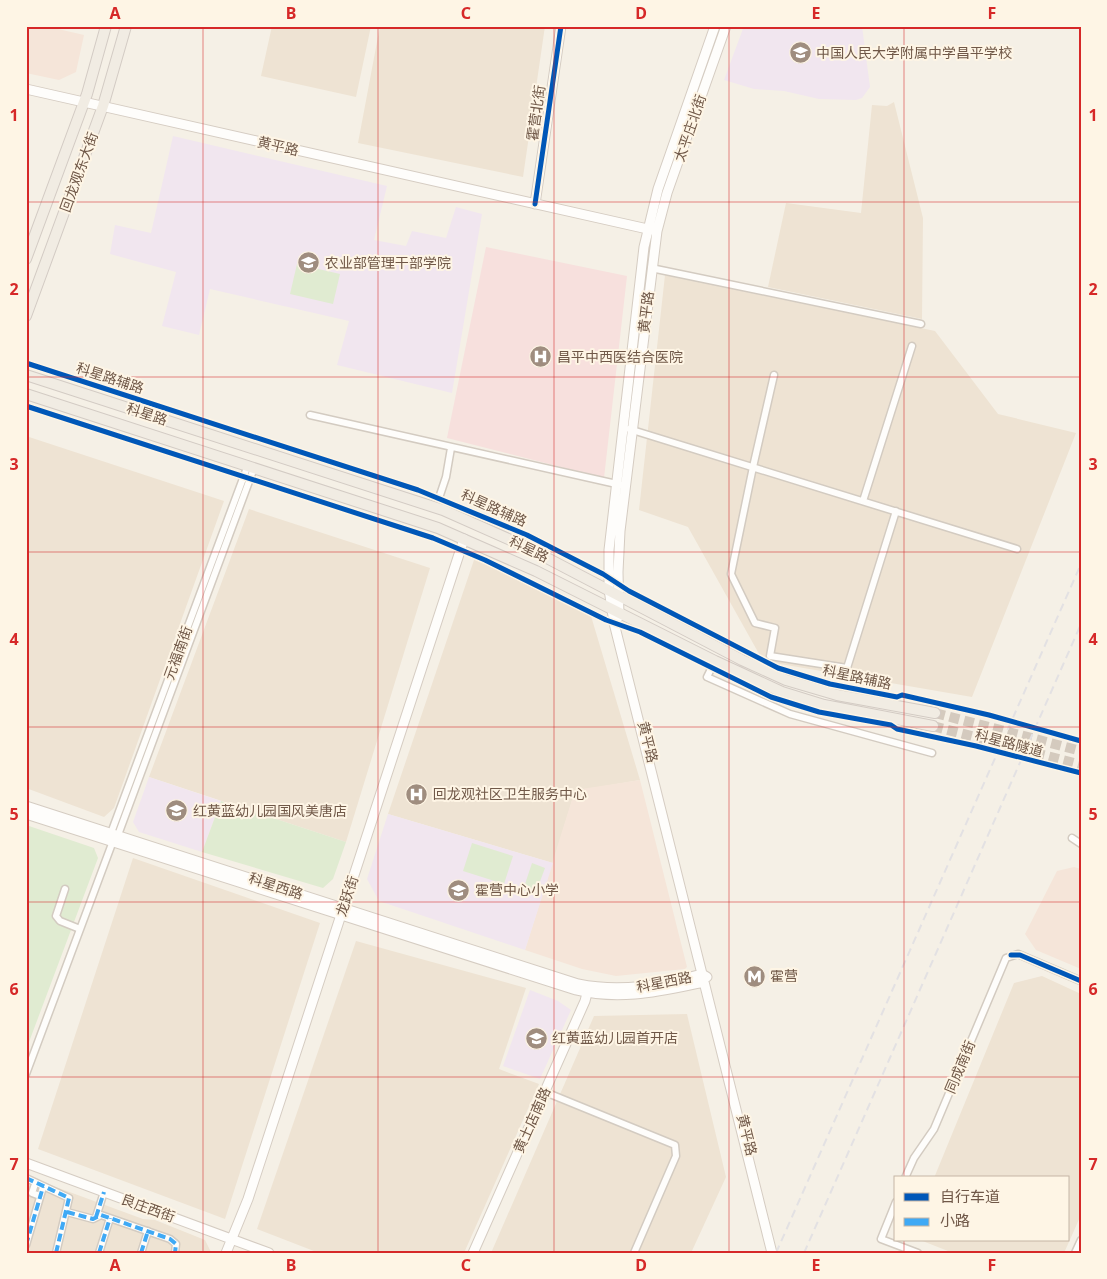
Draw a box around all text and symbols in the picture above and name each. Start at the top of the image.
text: A [109,2,121,24]
text: B [286,2,296,24]
text: C [461,2,471,24]
text: D [635,2,647,24]
text: E [812,2,821,24]
text: F [988,2,996,24]
school or university icon: 中国人民大学附属中学昌平学校 [788,41,812,65]
place label: 中国人民大学附属中学昌平学校 [816,43,1012,62]
street label: 霍营北街 [522,84,549,142]
street label: 太平庄北街 [669,92,710,164]
text: 1 [9,104,19,126]
text: 1 [1088,104,1098,126]
street label: 回龙观东大街 [55,129,102,215]
street label: 黄平路 [256,132,301,159]
school or university icon: 农业部管理干部学院 [297,251,321,275]
place label: 农业部管理干部学院 [325,253,451,272]
text: 2 [9,278,19,300]
text: 2 [1088,278,1098,300]
street label: 黄平路 [634,290,657,334]
hospital icon: 昌平中西医结合医院 [529,345,553,369]
place label: 昌平中西医结合医院 [557,347,683,366]
street label: 科星路辅路 [74,358,146,397]
street label: 科星路 [124,398,170,429]
text: 3 [9,453,19,475]
text: 3 [1088,453,1098,475]
street label: 科星路辅路 [458,485,530,530]
street label: 科星路 [506,531,552,566]
street label: 元福南街 [159,623,196,682]
text: 4 [9,628,19,650]
text: 4 [1088,628,1098,650]
street label: 科星路辅路 [821,660,893,693]
street label: 黄平路 [634,719,663,765]
street label: 科星路隧道 [973,724,1045,761]
hospital icon: 回龙观社区卫生服务中心 [405,782,429,806]
place label: 回龙观社区卫生服务中心 [433,784,587,803]
school or university icon: 红黄蓝幼儿园国风美唐店 [165,799,189,823]
place label: 红黄蓝幼儿园国风美唐店 [193,801,347,820]
text: 5 [9,803,19,825]
text: 5 [1088,803,1098,825]
street label: 科星西路 [247,868,306,903]
street label: 龙跃街 [331,873,362,919]
school or university icon: 霍营中心小学 [447,878,471,902]
place label: 霍营中心小学 [475,880,559,899]
metro station icon: 霍营 [742,964,766,988]
place label: 霍营 [770,966,798,985]
street label: 科星西路 [635,967,693,996]
text: 6 [9,978,19,1000]
text: 6 [1088,978,1098,1000]
school or university icon: 红黄蓝幼儿园首开店 [524,1026,548,1050]
place label: 红黄蓝幼儿园首开店 [552,1028,678,1047]
street label: 同成南街 [940,1037,979,1096]
street label: 黄土店南路 [509,1084,554,1156]
street label: 黄平路 [733,1112,762,1158]
text: 7 [9,1153,19,1175]
text: 7 [1088,1153,1098,1175]
legend [894,1176,1070,1242]
text: 自行车道 [940,1186,1000,1206]
street label: 良庄西街 [119,1189,178,1226]
text: 小路 [940,1210,970,1230]
text: A [109,1254,121,1276]
text: B [286,1254,296,1276]
text: C [461,1254,471,1276]
text: D [635,1254,647,1276]
text: E [812,1254,821,1276]
text: F [988,1254,996,1276]

